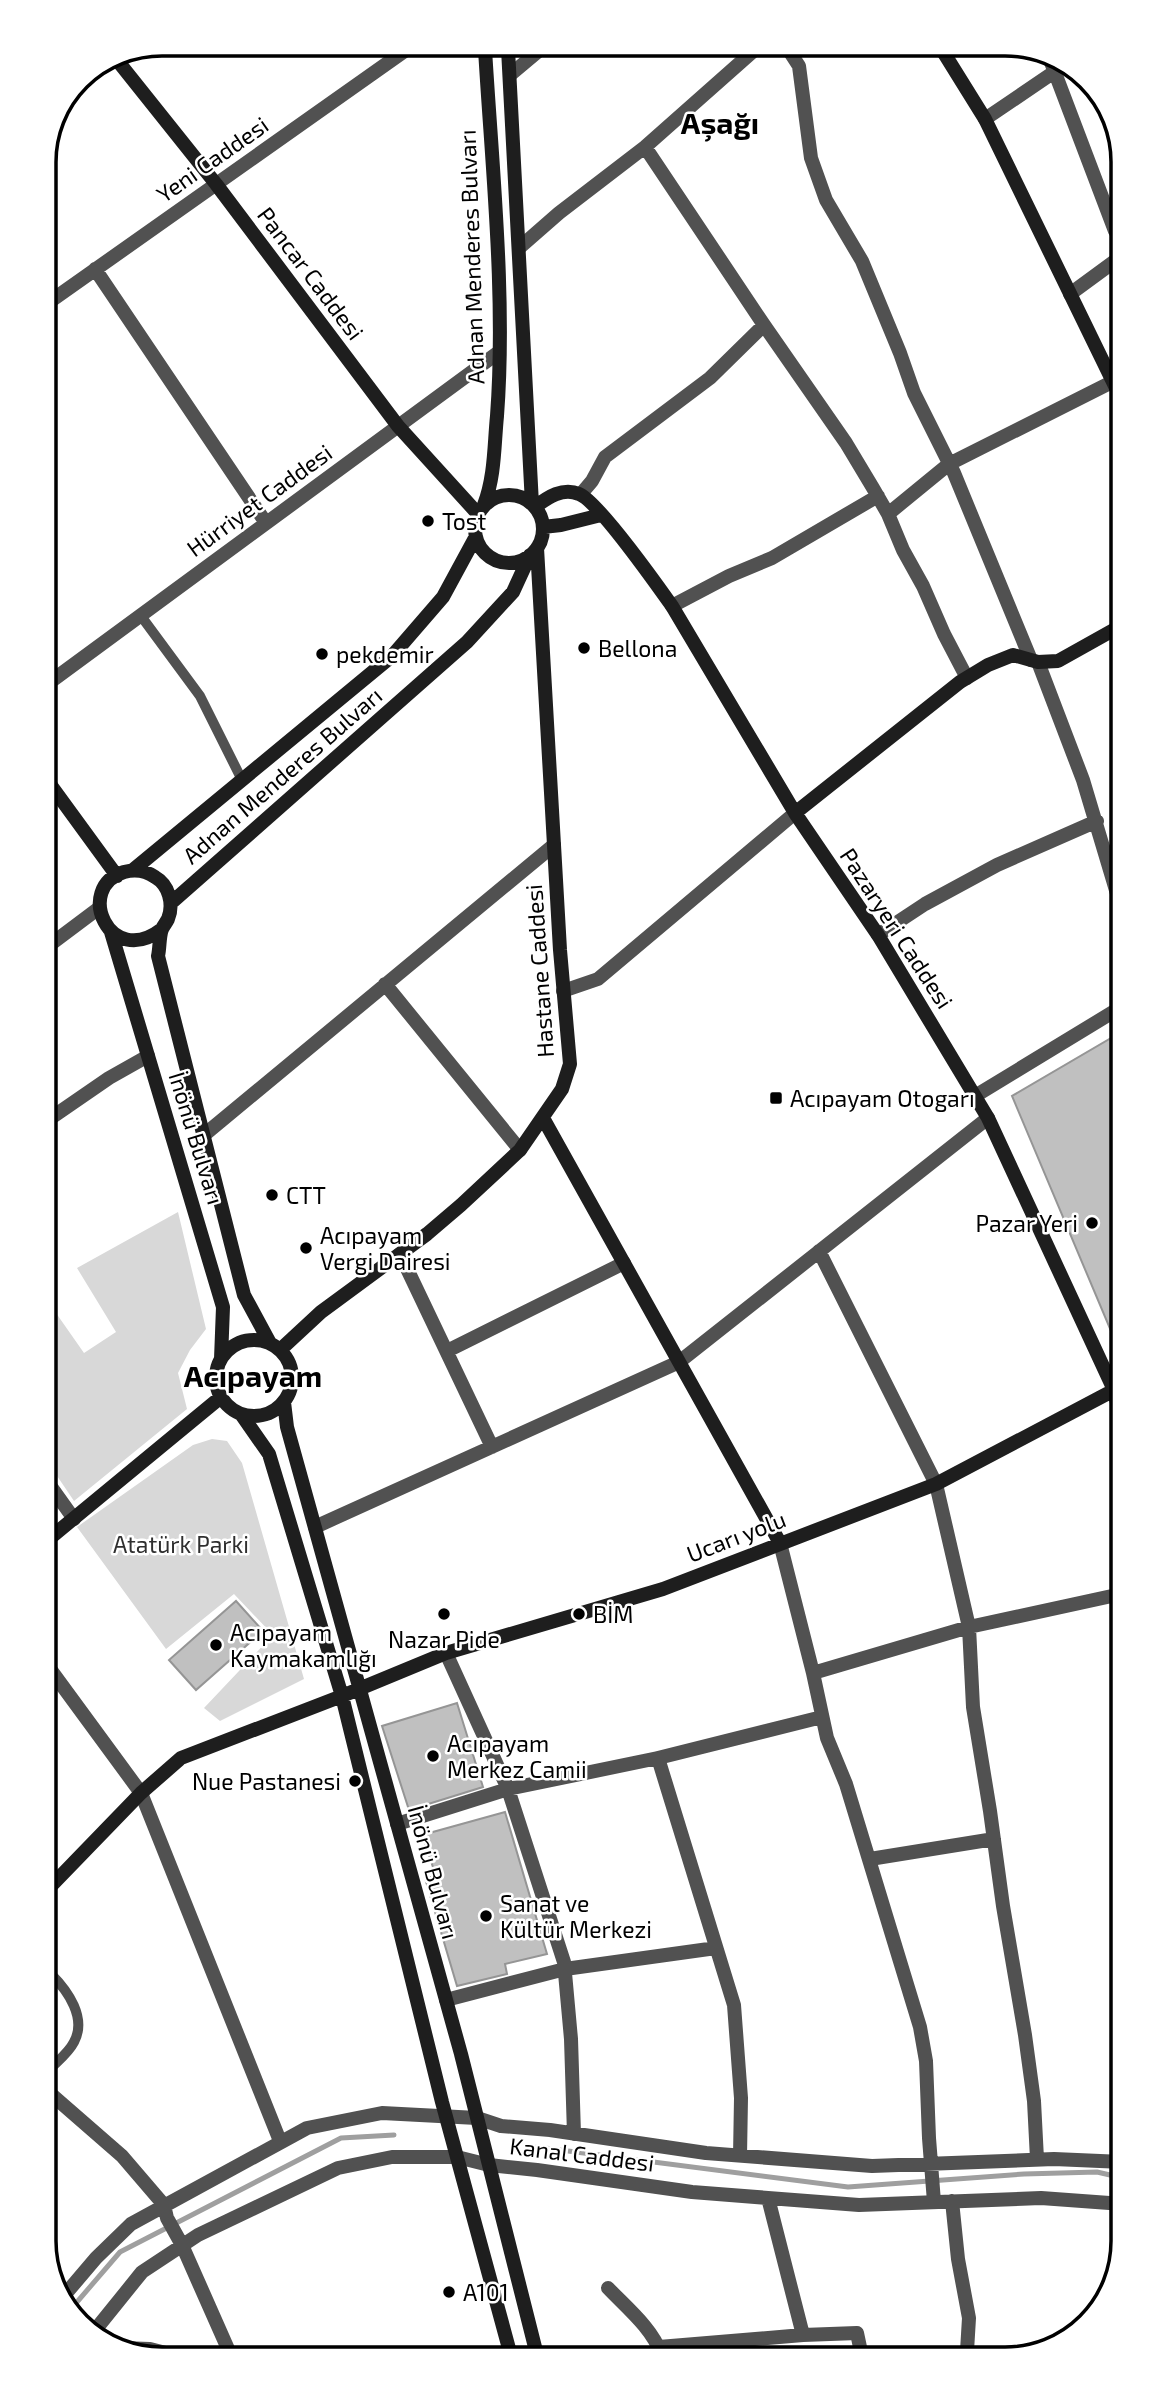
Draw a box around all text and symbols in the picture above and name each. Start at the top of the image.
district label: Aşağı [681,104,759,142]
street label: Yeni Caddesi [151,110,273,208]
street label: Adnan Menderes Bulvarı [453,129,489,385]
street label: Pancar Caddesi [252,201,370,345]
street label: Hürriyet Caddesi [181,438,337,562]
place label: Tost [442,507,487,535]
marker: Tost [420,513,436,529]
place label: Bellona [598,634,677,662]
place label: pekdemir [336,640,434,668]
marker: Bellona [576,640,592,656]
marker: pekdemir [314,646,330,662]
street label: Adnan Menderes Bulvarı [177,681,387,869]
street label: Pazaryeri Caddesi [835,842,959,1014]
street label: Hastane Caddesi [519,883,559,1059]
street label: İnönü Bulvarı [164,1068,230,1208]
place label: Acıpayam Otogarı [790,1084,975,1112]
marker: Acıpayam Otogarı [768,1090,784,1106]
place label: CTT [286,1181,326,1209]
marker: CTT [264,1187,280,1203]
place label: Pazar Yeri [975,1209,1078,1237]
marker: Pazar Yeri [1084,1215,1100,1231]
place label: Acıpayam Vergi Dairesi [320,1221,451,1275]
marker: Acıpayam Vergi Dairesi [298,1240,314,1256]
district label: Acıpayam [184,1357,322,1394]
street label: Ucarı yolu [683,1504,789,1568]
park label: Atatürk Parki [113,1530,249,1558]
place label: BİM [593,1600,633,1628]
marker: Nazar Pide [436,1606,452,1622]
marker: BİM [571,1606,587,1622]
place label: Acıpayam Kaymakamlığı [230,1618,377,1672]
place label: Nazar Pide [388,1625,500,1653]
marker: Acıpayam Kaymakamlığı [208,1637,224,1653]
place label: Acıpayam Merkez Camii [447,1729,587,1783]
marker: Acıpayam Merkez Camii [425,1748,441,1764]
place label: Nue Pastanesi [192,1767,341,1795]
marker: Nue Pastanesi [347,1773,363,1789]
street label: İnönü Bulvarı [403,1802,465,1942]
place label: Sanat ve Kültür Merkezi [500,1889,652,1943]
marker: Sanat ve Kültür Merkezi [478,1908,494,1924]
street label: Kanal Caddesi [508,2131,656,2177]
place label: A101 [463,2278,509,2306]
marker: A101 [441,2284,457,2300]

